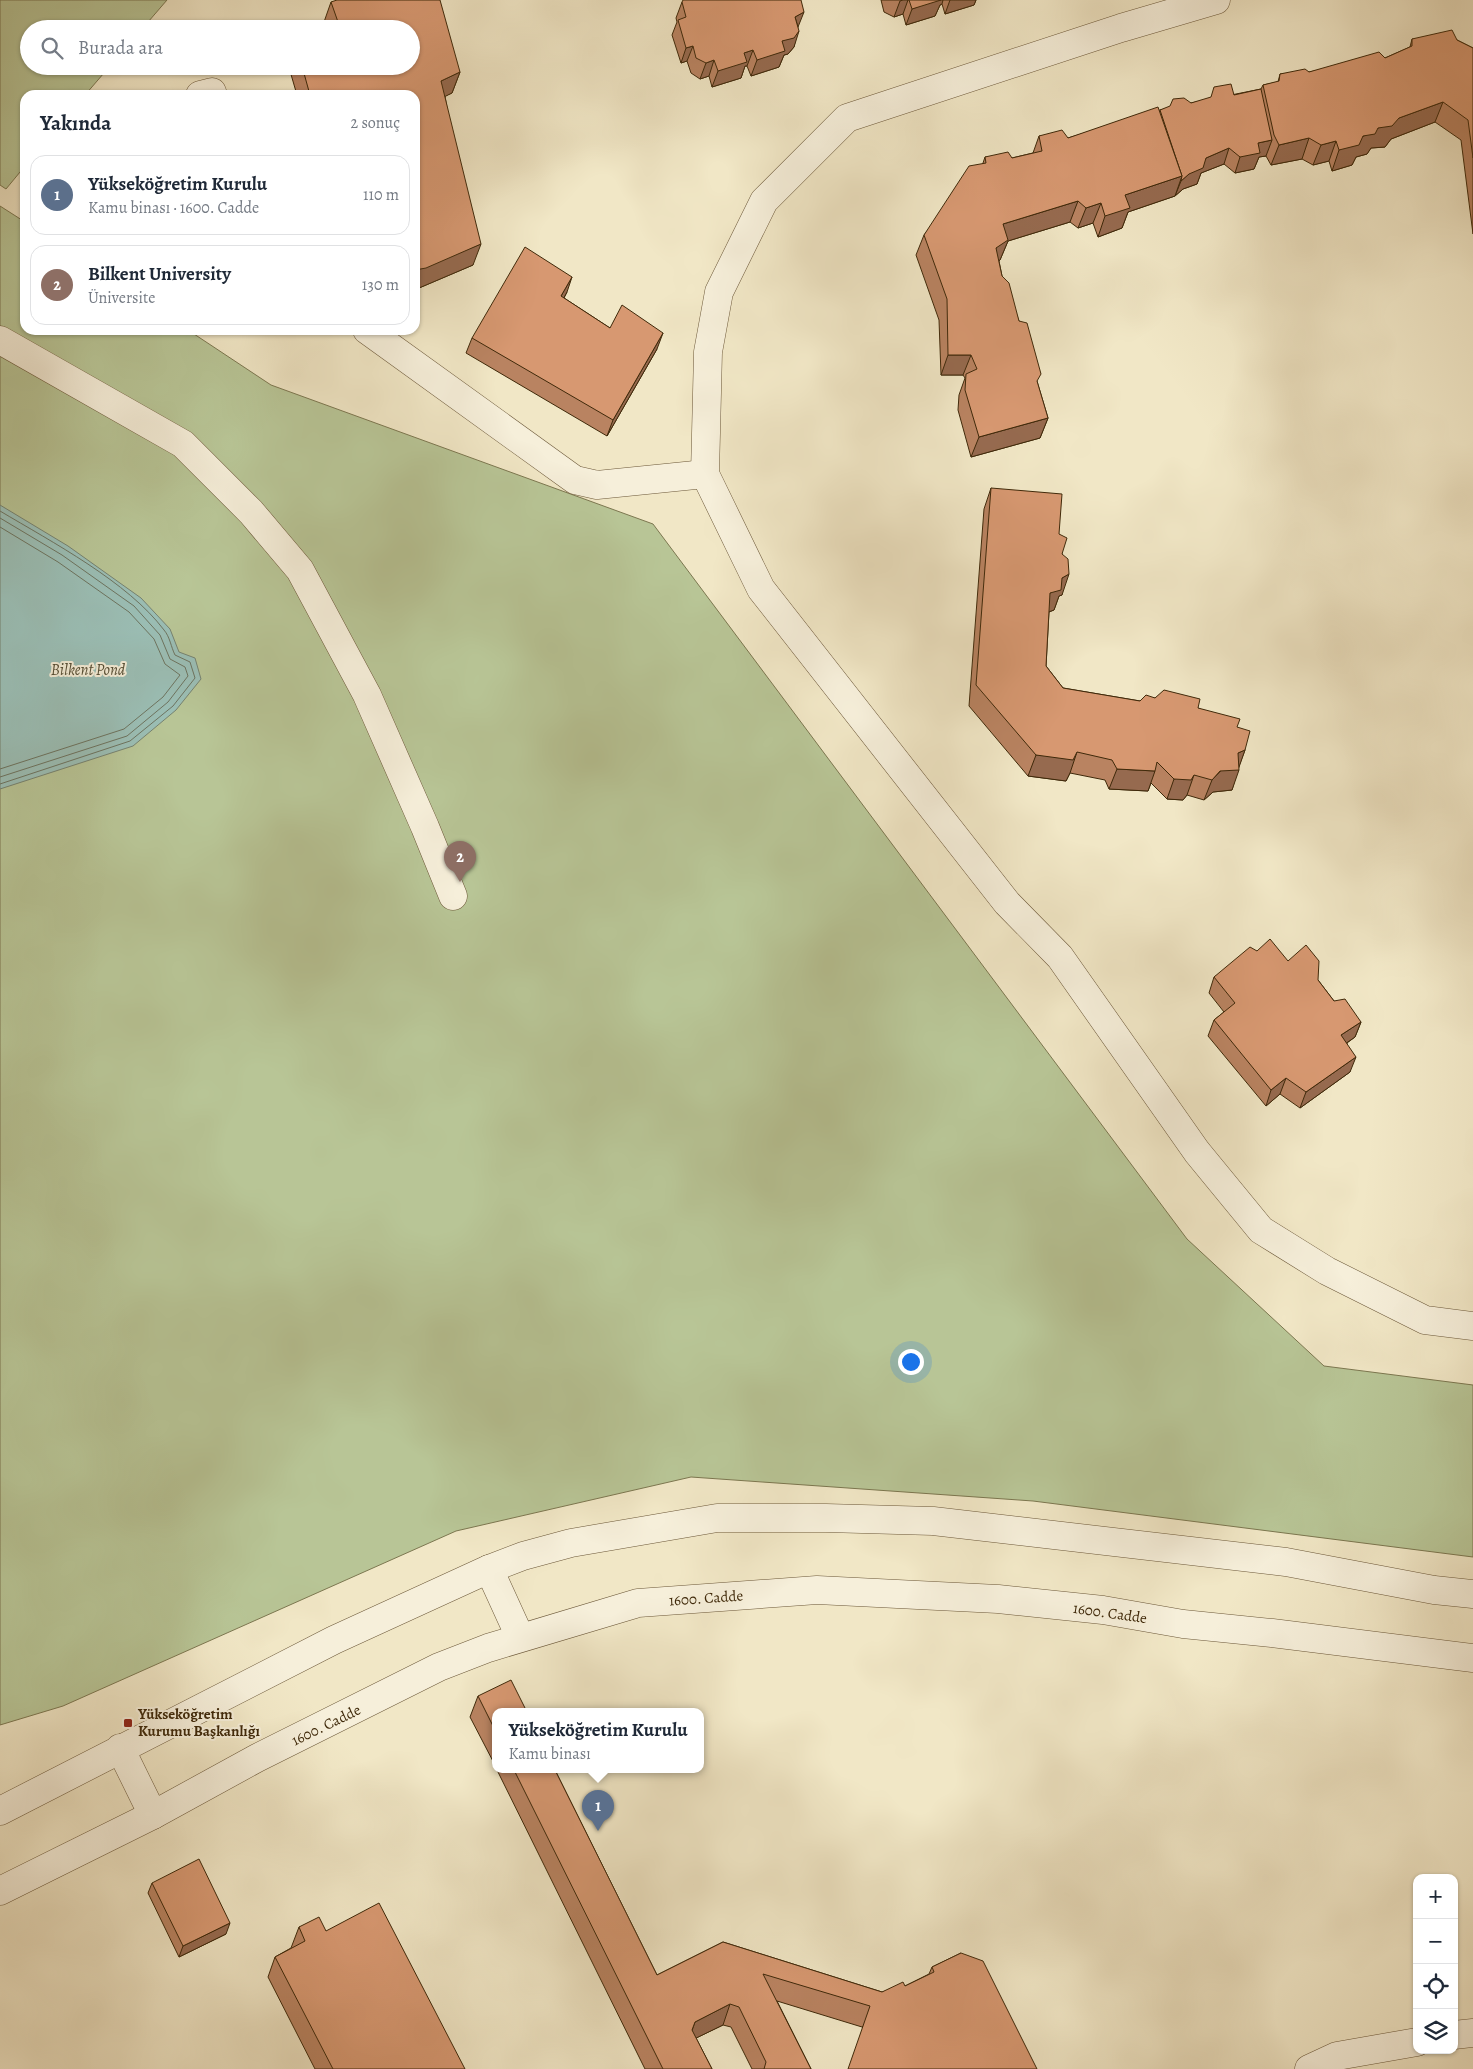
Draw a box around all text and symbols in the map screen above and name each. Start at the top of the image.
search box [20,20,420,75]
icon: search [38,34,66,62]
text: Burada ara [78,35,163,61]
text: Yakında [40,109,111,137]
text: 2 sonuç [351,112,400,134]
text: Yükseköğretim Kurulu [88,171,267,197]
text: 1 [54,184,60,206]
text: 110 m [363,184,399,206]
text: Kamu binası · 1600. Cadde [88,197,259,219]
text: Bilkent University [88,261,231,287]
text: 2 [53,274,61,296]
text: 130 m [362,274,399,296]
text: Üniversite [88,287,155,309]
water label: Bilkent Pond [51,659,126,681]
pin: 2 [444,841,476,882]
your location [898,1349,924,1375]
street label: 1600. Cadde [668,1585,744,1611]
street label: 1600. Cadde [1072,1598,1149,1628]
street label: 1600. Cadde [288,1700,364,1750]
place label: Yükseköğretim Kurumu Başkanlığı [137,1704,260,1741]
popup [492,1708,704,1773]
marker: Yükseköğretim Kurumu Başkanlığı [122,1717,134,1729]
text: Yükseköğretim Kurulu [508,1717,688,1743]
text: Kamu binası [508,1743,591,1765]
pin: 1 [582,1790,614,1831]
map controls [1413,1874,1458,2054]
button: + [1413,1874,1458,1919]
button: − [1413,1919,1458,1964]
button: locate [1413,1964,1458,2009]
button: layers [1413,2009,1458,2054]

